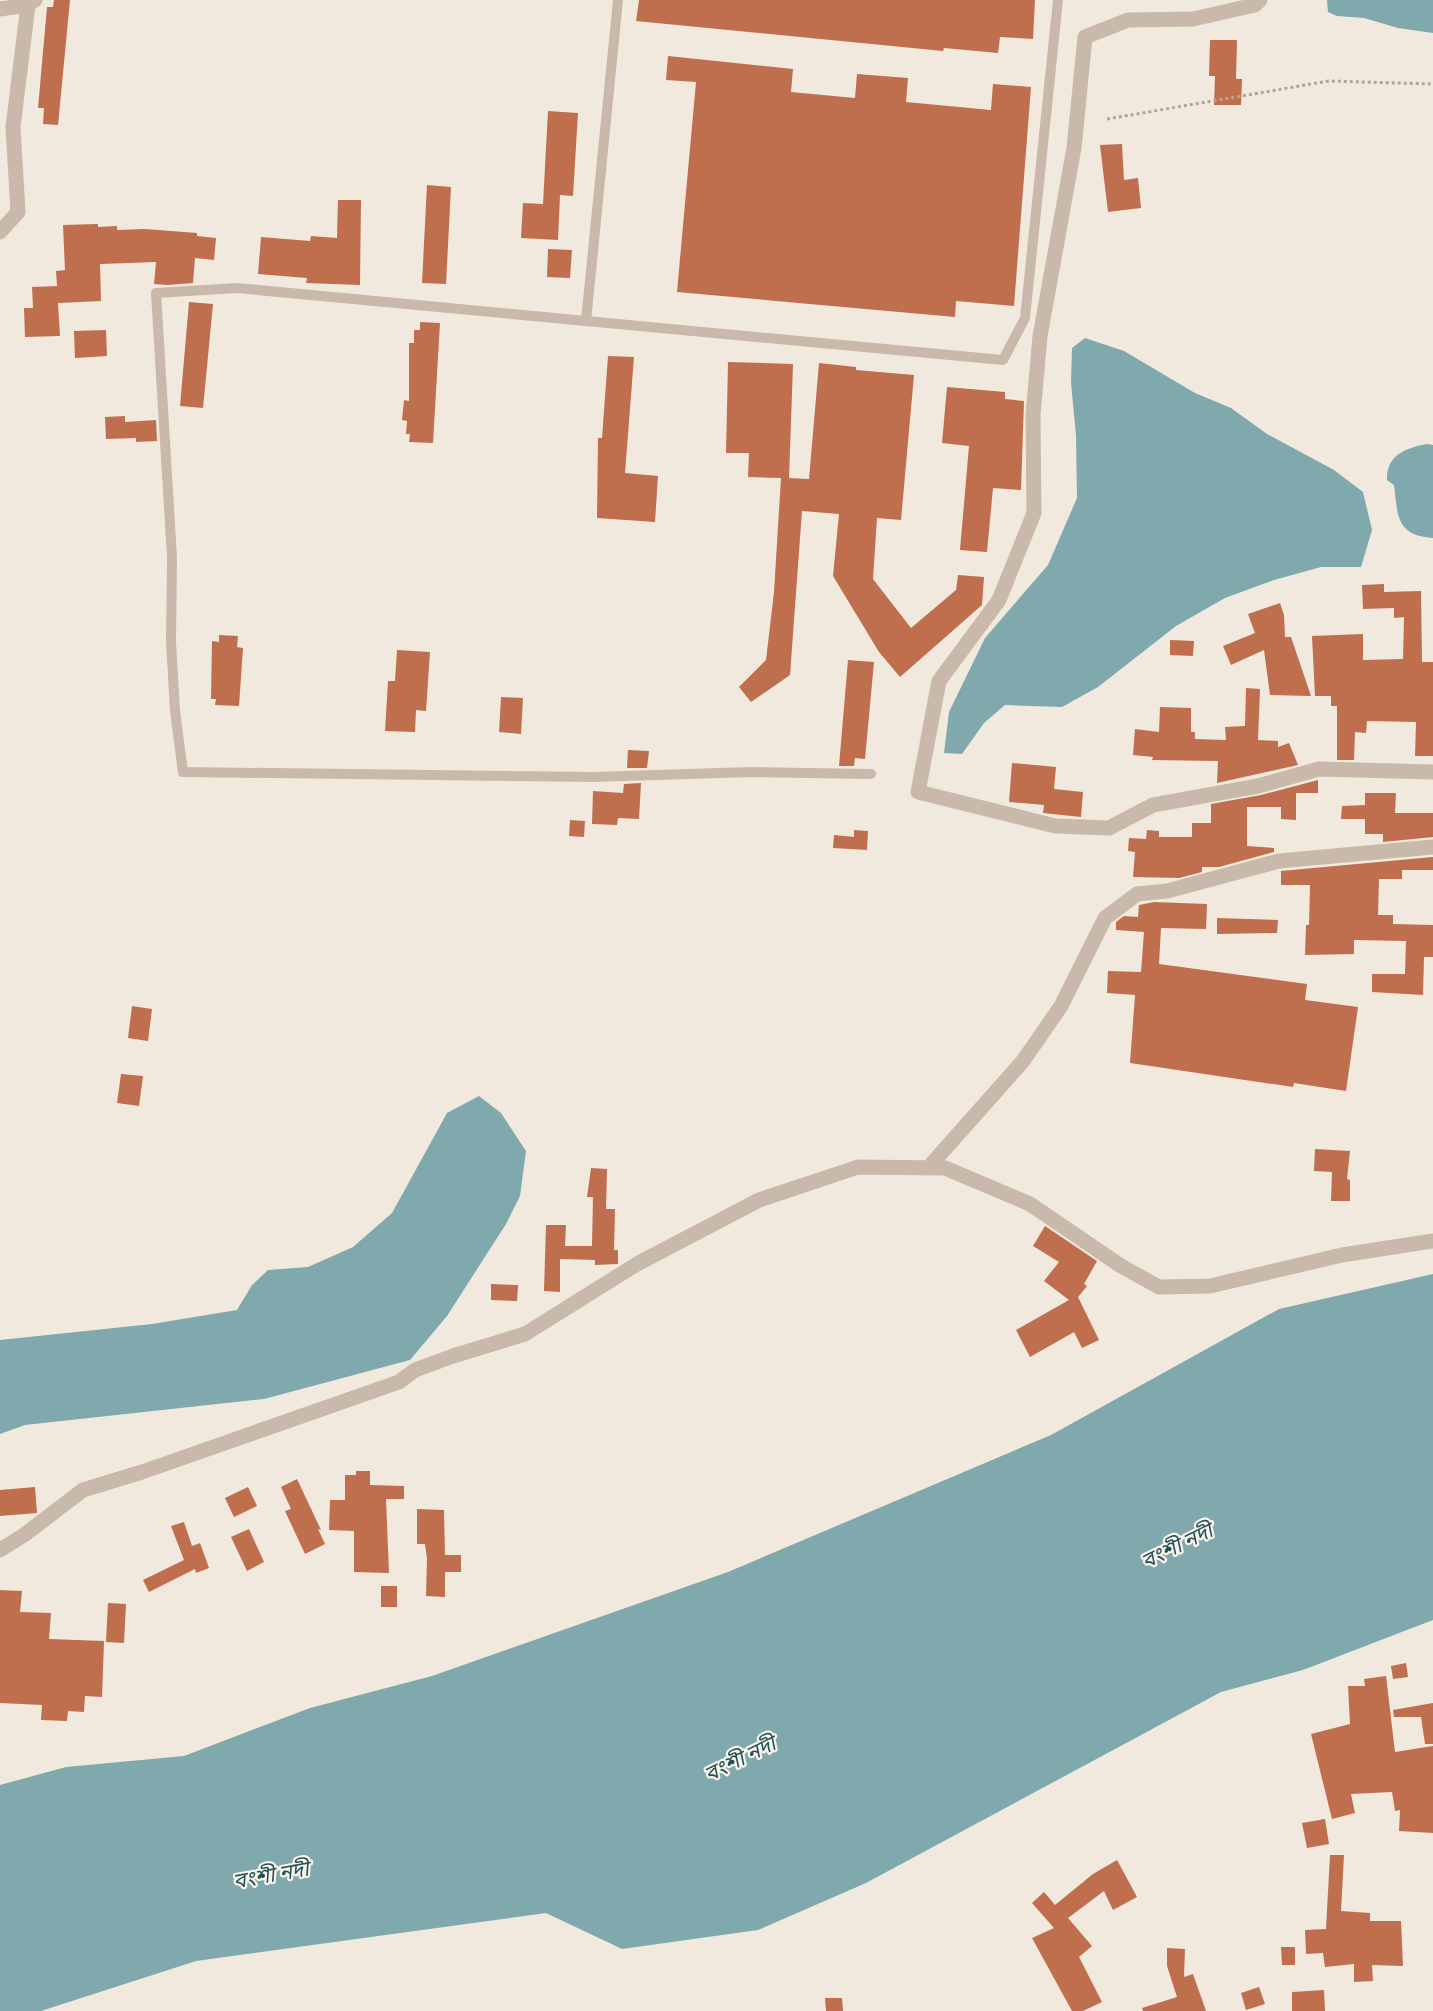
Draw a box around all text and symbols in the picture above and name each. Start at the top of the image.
water label: বংশী নদী [1137,1516,1220,1573]
water label: বংশী নদী [700,1729,783,1786]
water label: বংশী নদী [231,1855,315,1892]

